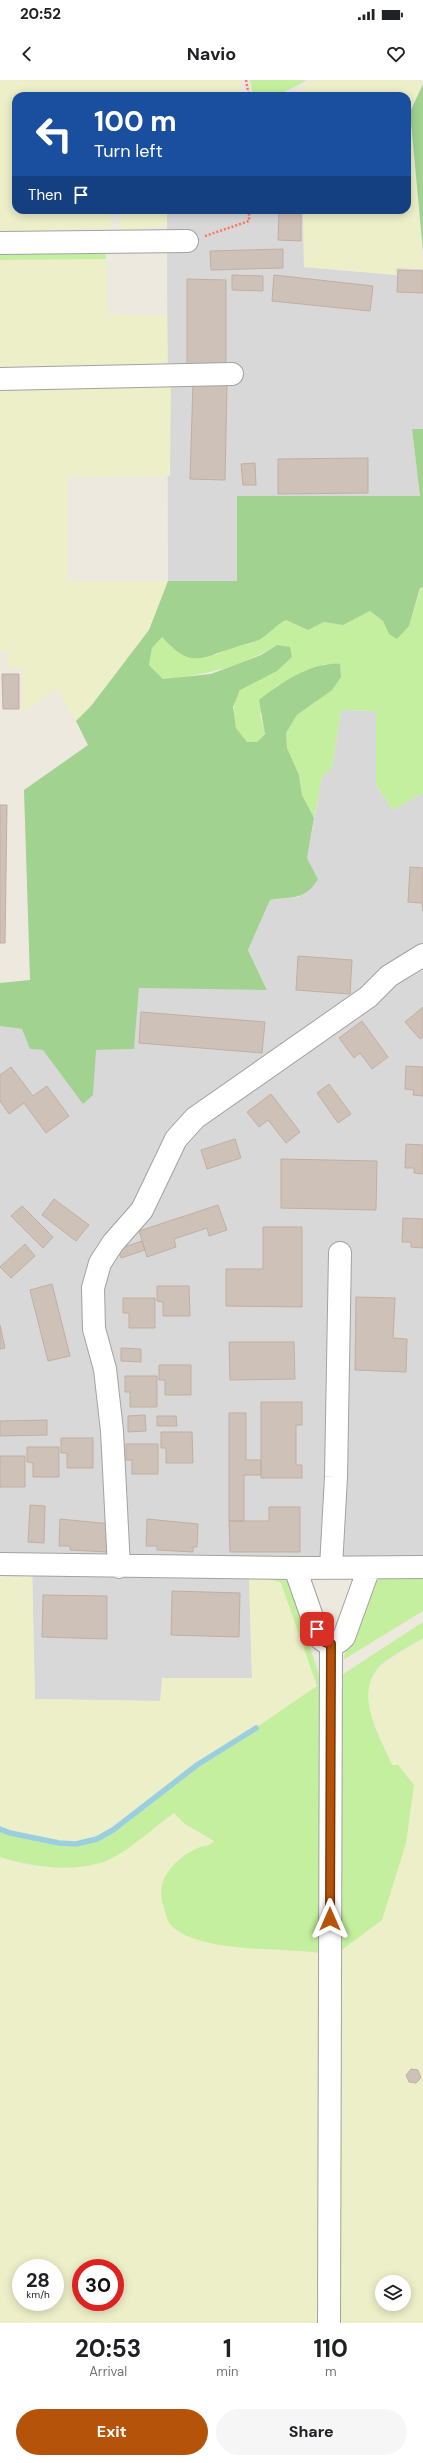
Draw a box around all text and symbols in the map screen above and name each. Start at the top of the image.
text: 20:52 [20,4,61,24]
text: Navio [187,42,236,66]
icon: back [16,43,38,65]
icon: heart [385,43,407,65]
text: 100 m [94,103,177,140]
icon: left [28,108,80,160]
text: Turn left [94,139,163,163]
icon: arrive [70,184,92,206]
text: Then [28,185,62,205]
pin [300,1612,334,1646]
icon: arrive [306,1618,328,1640]
position arrow [309,1898,351,1940]
speed limit sign: 30 [72,2259,124,2311]
text: 28 [26,2267,50,2293]
map controls [375,2275,411,2311]
button: layers [375,2275,411,2311]
text: km/h [26,2288,50,2301]
text: 20:53 [75,2333,141,2364]
text: 1 [223,2333,232,2364]
text: 110 [314,2333,348,2364]
text: Arrival [89,2363,127,2380]
text: min [216,2363,238,2380]
text: m [325,2363,337,2380]
button: Exit [16,2409,208,2455]
button: Share [216,2409,407,2455]

